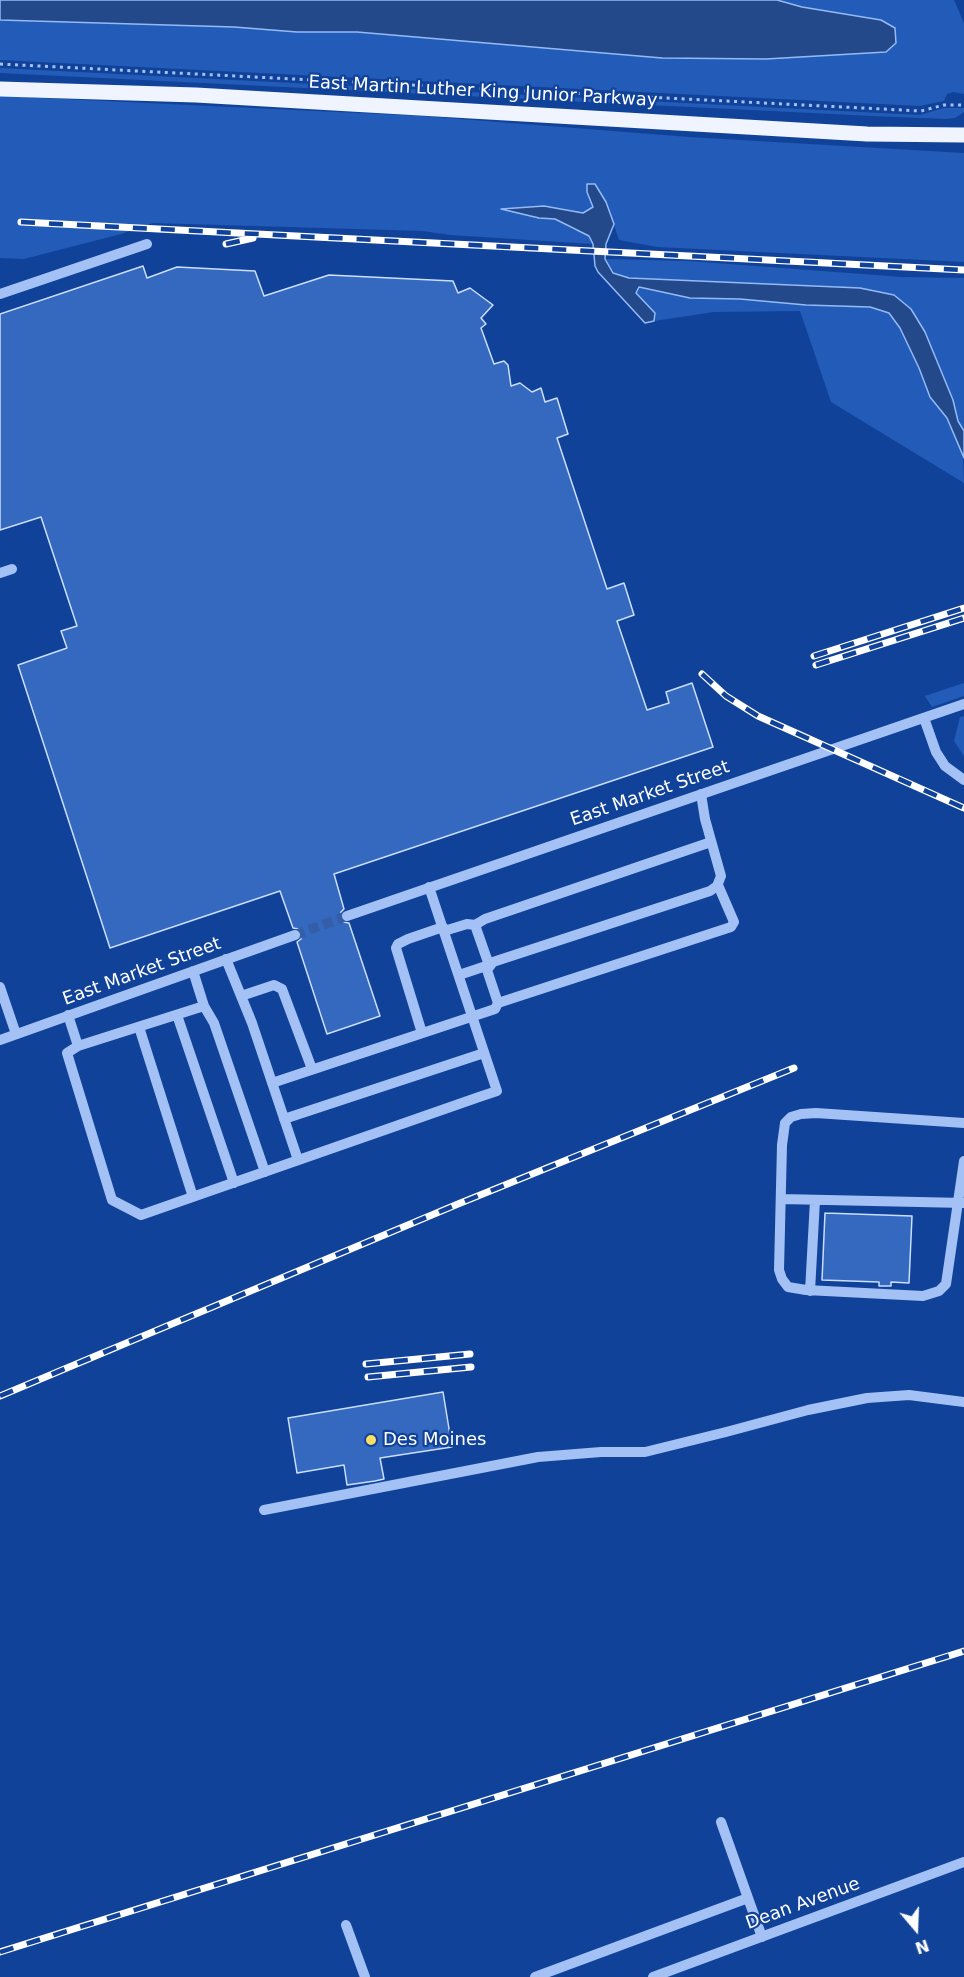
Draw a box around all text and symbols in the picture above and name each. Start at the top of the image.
street label: East Martin Luther King Junior Parkway [308,72,658,112]
street label: East Market Street [568,757,732,831]
street label: East Market Street [60,933,224,1011]
place label: Des Moines [383,1429,486,1451]
marker: Des Moines [364,1433,378,1447]
street label: Dean Avenue [743,1873,863,1935]
north arrow [886,1899,946,1959]
text: N [913,1935,931,1958]

